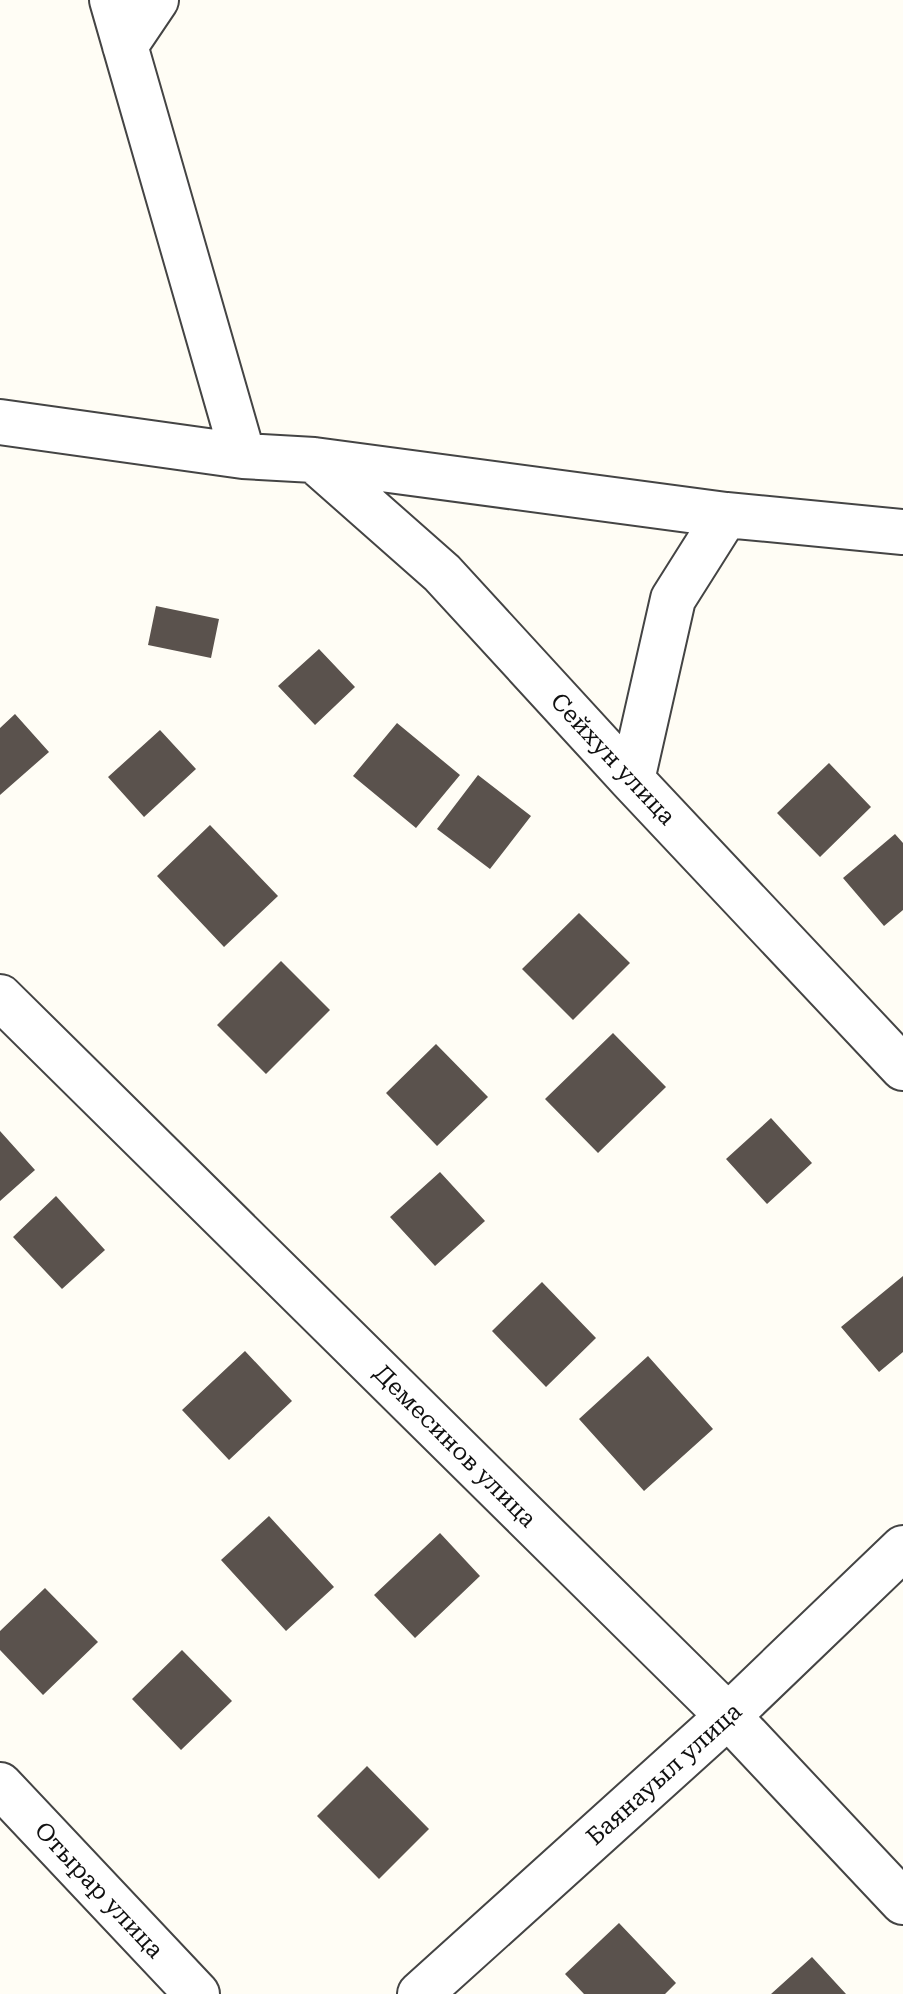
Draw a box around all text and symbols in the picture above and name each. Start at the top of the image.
street label: Сейхун улица [545,687,681,831]
street label: Демесинов улица [368,1359,542,1533]
street label: Баянауыл улица [581,1697,747,1851]
street label: Отырар улица [29,1816,169,1964]

